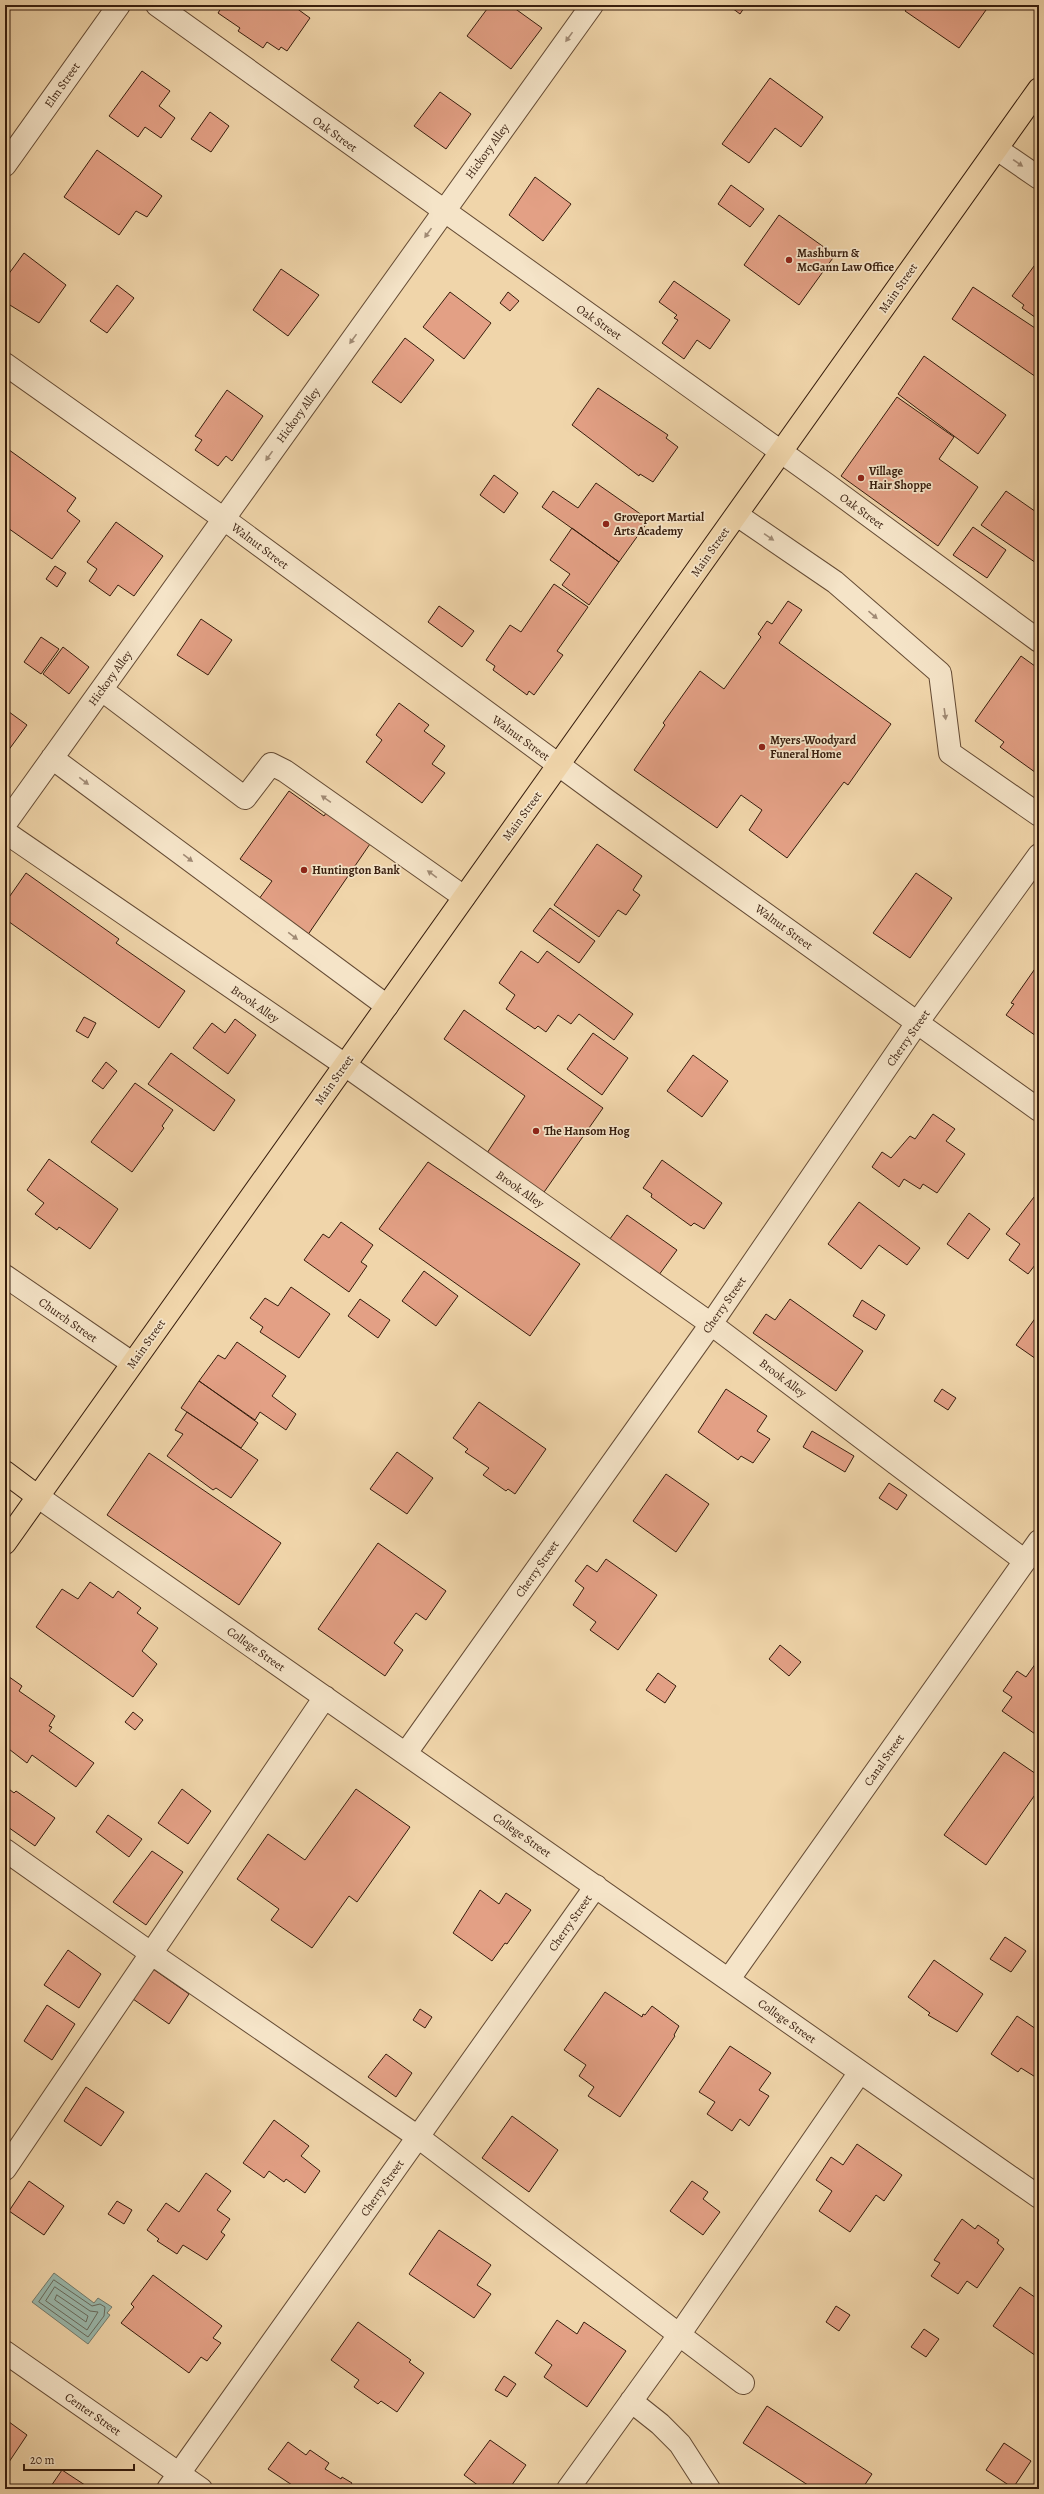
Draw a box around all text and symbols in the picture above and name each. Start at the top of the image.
one-way arrow [565,31,573,42]
street label: Elm Street [41,59,83,111]
street label: Oak Street [309,112,361,156]
street label: Hickory Alley [461,120,513,182]
one-way arrow [1013,159,1023,167]
one-way arrow [424,228,433,239]
place label: Mashburn & McGann Law Office [797,245,895,275]
marker: Mashburn & McGann Law Office [784,255,794,265]
street label: Main Street [875,260,921,316]
street label: Oak Street [573,301,625,343]
one-way arrow [349,334,357,344]
street label: Hickory Alley [272,384,324,446]
one-way arrow [265,451,273,461]
place label: Village Hair Shoppe [868,463,932,493]
marker: Village Hair Shoppe [856,473,866,483]
street label: Oak Street [836,489,888,533]
place label: Groveport Martial Arts Academy [613,509,705,539]
street label: Walnut Street [227,519,292,573]
marker: Groveport Martial Arts Academy [601,519,611,529]
street label: Main Street [687,524,733,580]
one-way arrow [764,533,774,541]
one-way arrow [867,610,878,619]
street label: Hickory Alley [84,647,136,709]
one-way arrow [942,707,948,720]
street label: Walnut Street [488,711,553,764]
place label: Myers-Woodyard Funeral Home [770,732,857,762]
marker: Myers-Woodyard Funeral Home [757,742,767,752]
one-way arrow [78,777,89,785]
street label: Main Street [499,788,545,844]
one-way arrow [321,795,331,803]
one-way arrow [183,854,194,863]
place label: Huntington Bank [312,862,401,878]
marker: Huntington Bank [299,865,309,875]
one-way arrow [427,870,438,878]
street label: Walnut Street [751,900,816,953]
one-way arrow [287,932,298,940]
street label: Brook Alley [228,982,283,1027]
street label: Cherry Street [883,1006,933,1070]
street label: Main Street [311,1052,357,1108]
place label: The Hansom Hog [544,1123,630,1139]
marker: The Hansom Hog [531,1126,541,1136]
street label: Brook Alley [493,1167,548,1212]
street label: Cherry Street [699,1273,749,1337]
street label: Church Street [35,1294,101,1346]
street label: Main Street [123,1316,169,1372]
street label: Brook Alley [756,1355,810,1401]
street label: Cherry Street [512,1537,562,1601]
street label: College Street [224,1623,288,1675]
street label: Canal Street [860,1731,908,1789]
street label: College Street [490,1809,554,1861]
street label: Cherry Street [545,1891,595,1955]
street label: College Street [755,1995,819,2047]
street label: Cherry Street [357,2156,407,2220]
street label: Center Street [62,2389,124,2439]
scale bar [24,2446,134,2472]
text: 20 m [30,2452,54,2468]

